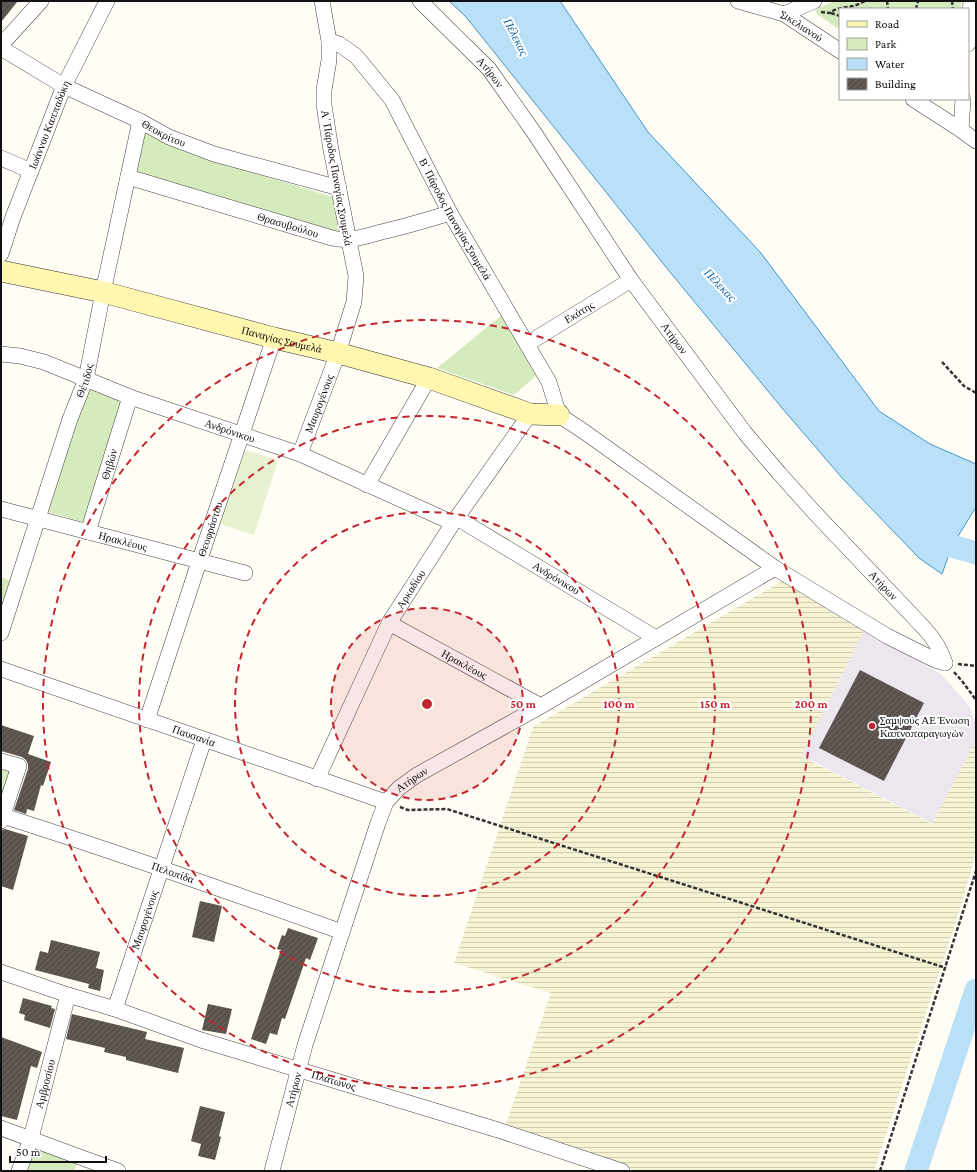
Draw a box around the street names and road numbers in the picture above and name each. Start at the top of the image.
street label: Σικελιανού [780,7,826,44]
street label: Ατήρων [474,54,506,90]
street label: Ιωάννου Καππαδόκη [26,78,72,171]
street label: Α΄ Πάροδος Παναγίας Σουμελά [318,109,355,247]
street label: Θεοκρίτου [140,117,188,149]
street label: Β΄ Πάροδος Παναγίας Σουμελά [417,156,494,282]
street label: Θρασυβούλου [256,210,321,240]
street label: Εκάτης [562,298,596,326]
street label: Ατήρων [659,320,690,356]
street label: Παναγίας Σουμελά [240,324,323,355]
street label: Θέτιδος [73,362,95,399]
street label: Μαυρογένους [303,372,336,434]
street label: Ανδρόνικου [203,416,257,445]
street label: Θηβών [99,447,120,481]
street label: Θεοφράστου [195,500,225,558]
street label: Ηρακλέους [97,529,149,553]
street label: Ανδρόνικου [531,559,582,597]
street label: Αρκαδίου [394,567,428,611]
street label: Ατήρων [867,568,900,602]
street label: Ηρακλέους [440,647,490,682]
street label: Παυσανία [171,723,217,749]
street label: Ατήρων [393,764,430,794]
street label: Πελοπίδα [150,860,196,885]
street label: Μαυρογένους [129,888,160,951]
street label: Αμβροσίου [33,1058,57,1110]
street label: Πλάτωνος [310,1068,358,1093]
street label: Ατήρων [283,1071,304,1109]

